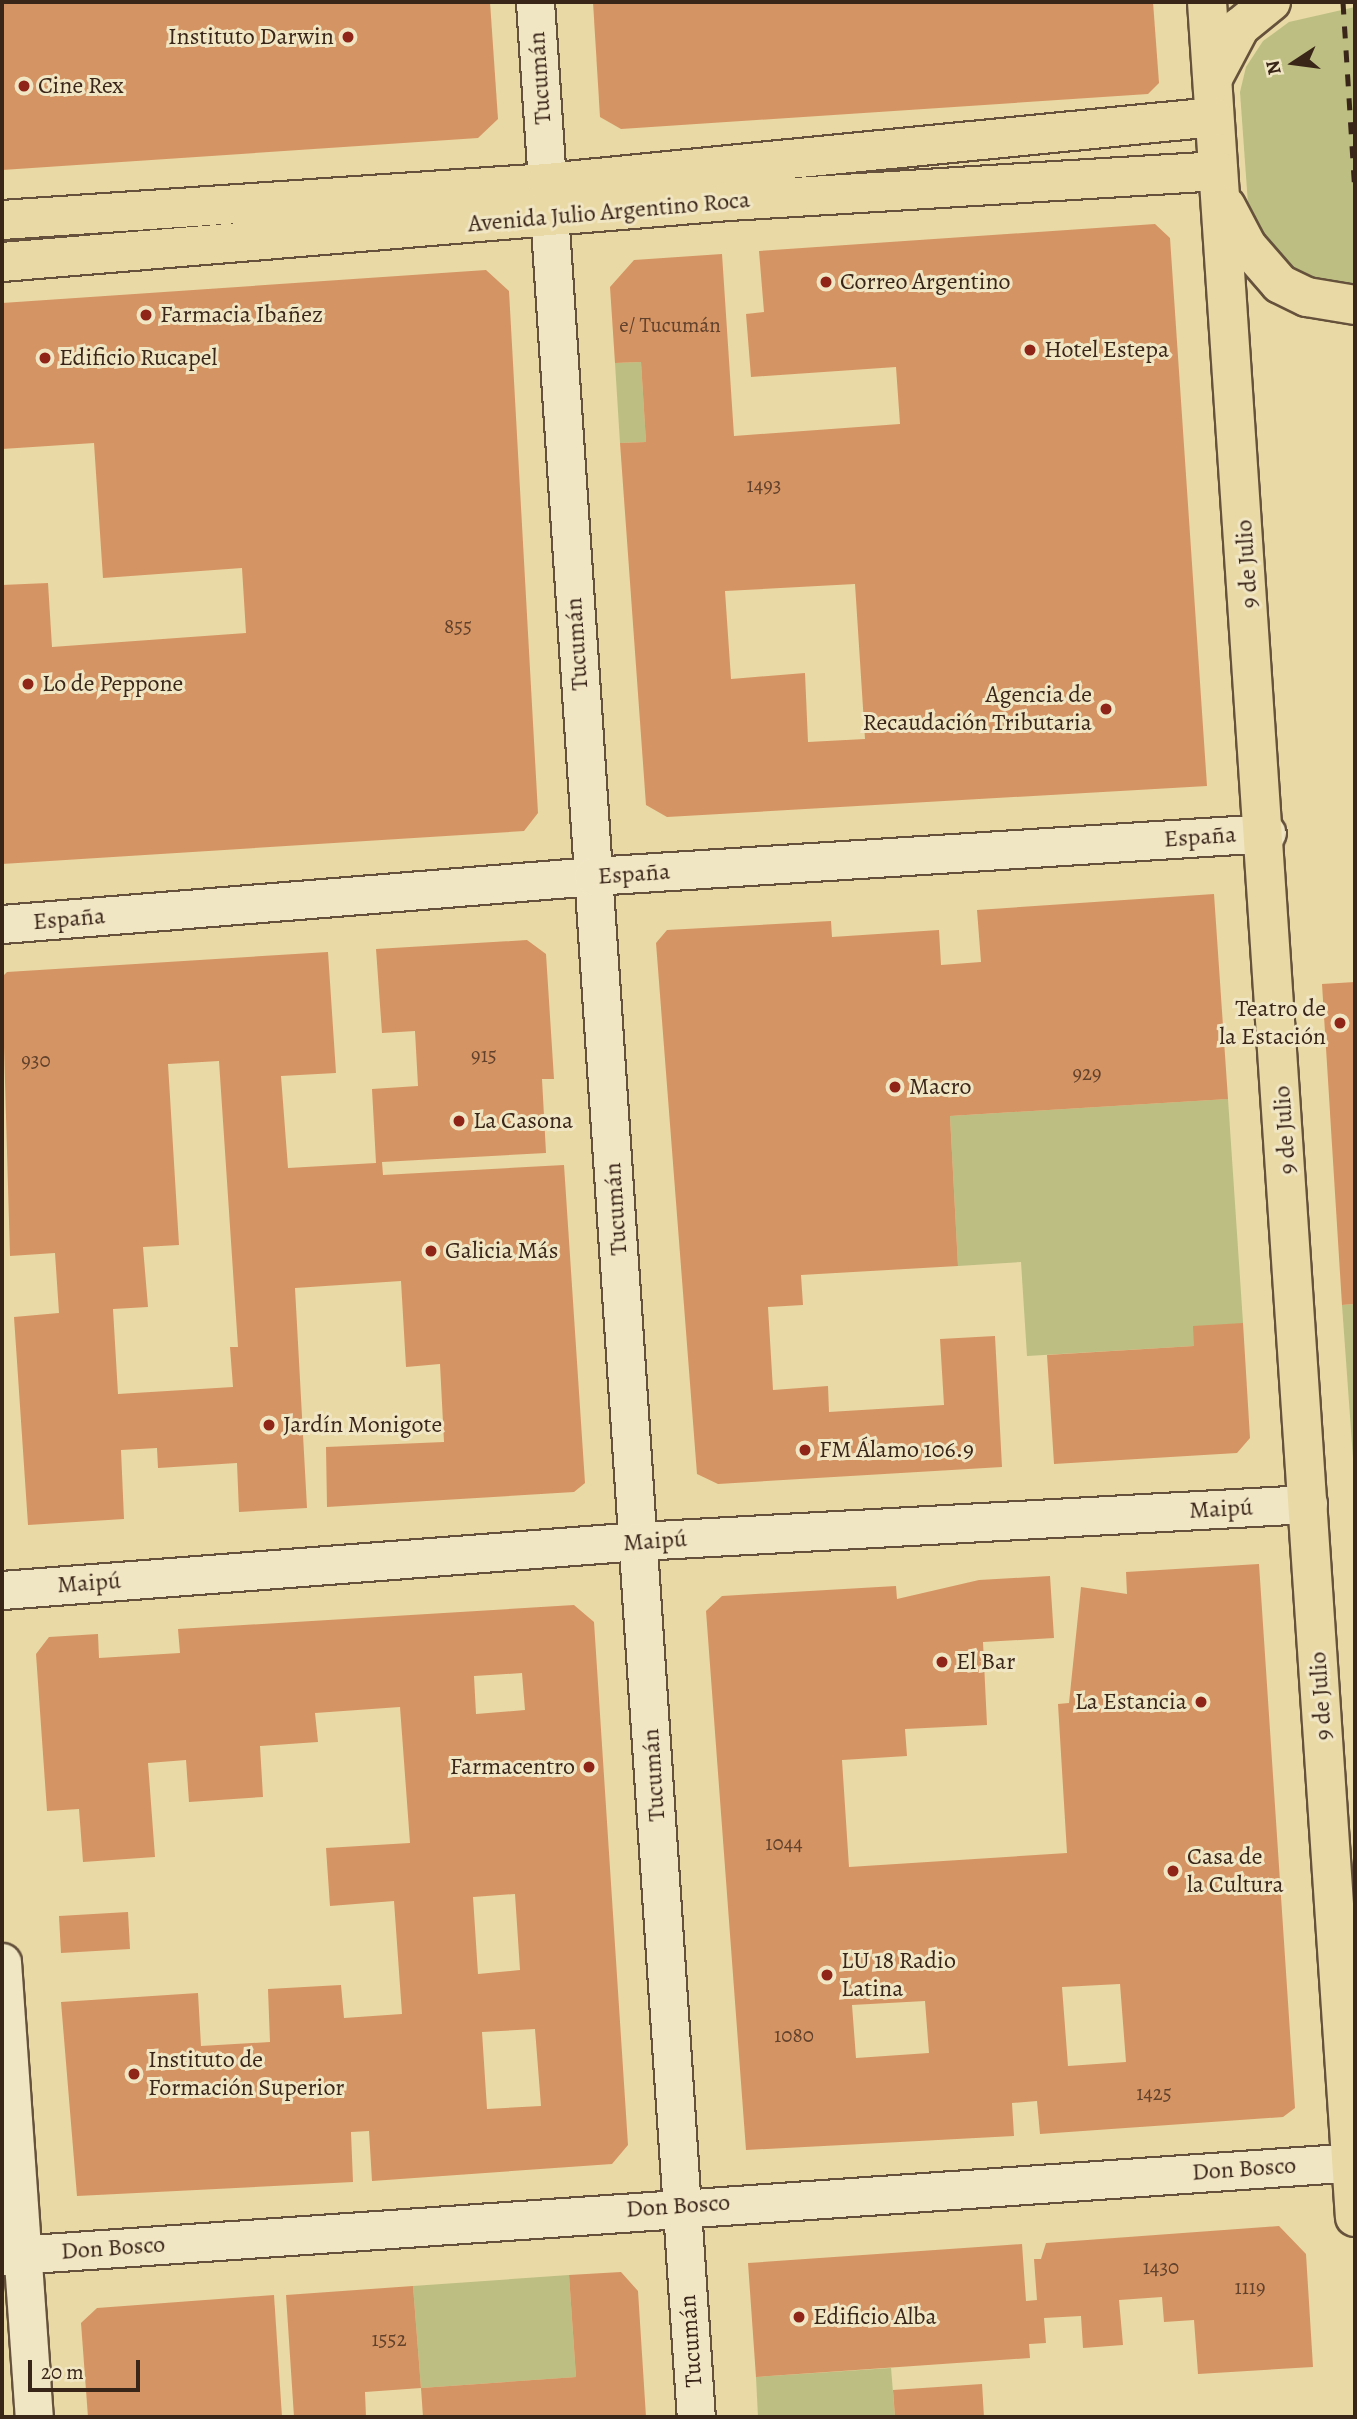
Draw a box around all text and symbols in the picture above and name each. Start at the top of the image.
place label: Instituto Darwin [168,23,334,51]
north arrow [1259,28,1329,98]
marker: Instituto Darwin [340,29,356,45]
street label: Tucumán [522,31,558,125]
text: N [1259,58,1288,77]
place label: Cine Rex [38,72,124,100]
marker: Cine Rex [16,78,32,94]
street label: Avenida Julio Argentino Roca [467,185,751,239]
place label: Correo Argentino [840,268,1011,296]
marker: Correo Argentino [818,274,834,290]
place label: Farmacia Ibañez [160,301,323,329]
marker: Farmacia Ibañez [138,307,154,323]
house number: e/ Tucumán [619,312,721,338]
place label: Hotel Estepa [1044,336,1169,364]
marker: Hotel Estepa [1022,342,1038,358]
place label: Edificio Rucapel [59,344,217,372]
marker: Edificio Rucapel [37,350,53,366]
house number: 1493 [747,472,781,498]
street label: 9 de Julio [1230,519,1264,609]
street label: Tucumán [559,597,595,691]
house number: 855 [444,613,472,639]
place label: Lo de Peppone [42,670,183,698]
marker: Lo de Peppone [20,676,36,692]
place label: Agencia de Recaudación Tributaria [863,681,1092,737]
marker: Agencia de Recaudación Tributaria [1098,701,1114,717]
street label: España [1163,820,1237,854]
street label: España [597,857,671,891]
street label: España [32,902,106,936]
place label: Teatro de la Estación [1219,995,1326,1051]
marker: Teatro de la Estación [1332,1015,1348,1031]
house number: 915 [471,1042,497,1068]
house number: 930 [21,1047,51,1073]
house number: 929 [1072,1060,1102,1086]
place label: Macro [909,1073,971,1101]
marker: Macro [887,1079,903,1095]
street label: 9 de Julio [1268,1085,1302,1175]
place label: La Casona [473,1107,573,1135]
marker: La Casona [451,1113,467,1129]
street label: Tucumán [598,1162,634,1256]
place label: Galicia Más [445,1237,558,1265]
marker: Galicia Más [423,1243,439,1259]
place label: Jardín Monigote [283,1411,442,1439]
marker: Jardín Monigote [261,1417,277,1433]
place label: FM Álamo 106.9 [819,1436,974,1464]
marker: FM Álamo 106.9 [797,1442,813,1458]
street label: Maipú [1188,1493,1254,1525]
street label: Maipú [622,1524,688,1558]
street label: Maipú [56,1566,122,1600]
place label: El Bar [956,1648,1015,1676]
street label: 9 de Julio [1304,1651,1338,1741]
marker: El Bar [934,1654,950,1670]
place label: La Estancia [1075,1688,1187,1716]
marker: La Estancia [1193,1694,1209,1710]
street label: Tucumán [636,1728,672,1822]
place label: Farmacentro [450,1753,575,1781]
marker: Farmacentro [581,1759,597,1775]
house number: 1044 [765,1830,803,1856]
place label: Casa de la Cultura [1187,1843,1284,1899]
marker: Casa de la Cultura [1165,1863,1181,1879]
place label: LU 18 Radio Latina [841,1947,956,2003]
marker: LU 18 Radio Latina [819,1967,835,1983]
house number: 1080 [774,2022,814,2048]
place label: Instituto de Formación Superior [148,2046,345,2102]
marker: Instituto de Formación Superior [126,2066,142,2082]
house number: 1425 [1136,2080,1172,2106]
street label: Don Bosco [1191,2151,1297,2187]
street label: Don Bosco [625,2188,731,2224]
street label: Don Bosco [60,2230,166,2266]
house number: 1430 [1143,2254,1179,2280]
house number: 1119 [1234,2274,1266,2300]
street label: Tucumán [673,2294,709,2388]
place label: Edificio Alba [813,2303,937,2331]
marker: Edificio Alba [791,2309,807,2325]
house number: 1552 [371,2326,407,2352]
scale bar [32,2346,144,2390]
text: 20 m [41,2358,84,2386]

